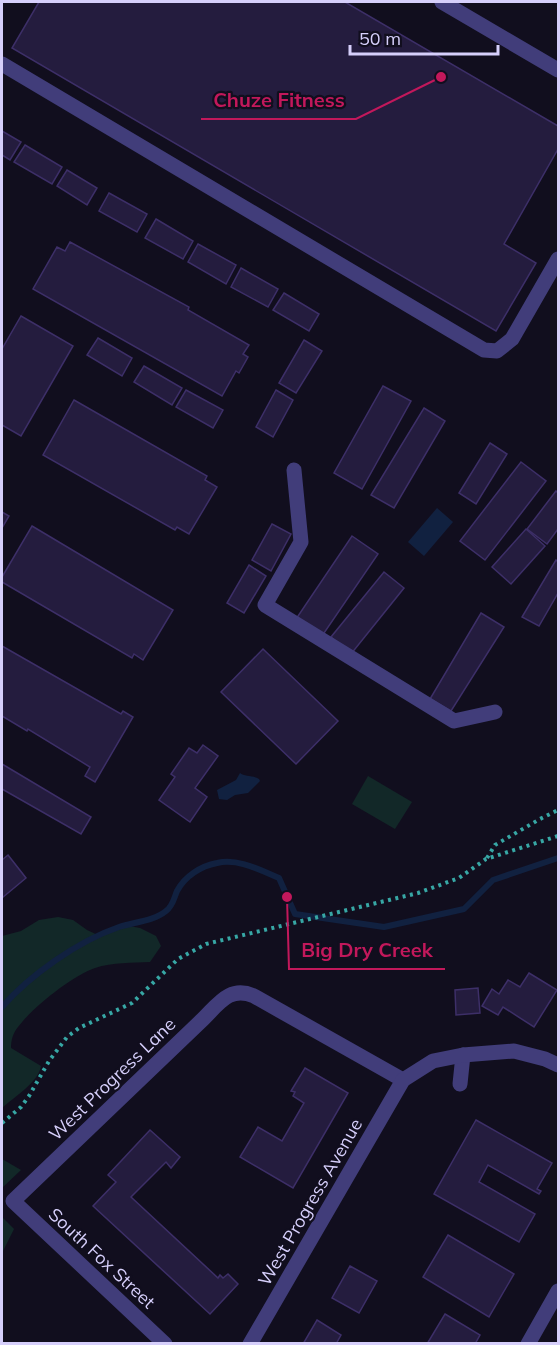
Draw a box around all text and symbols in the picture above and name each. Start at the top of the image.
scale bar [350,18,498,56]
text: 50 m [359,27,401,50]
callout: Chuze Fitness [201,81,356,119]
text: Chuze Fitness [213,87,345,112]
callout: Big Dry Creek [289,931,445,969]
text: Big Dry Creek [301,937,434,962]
street label: West Progress Lane [44,1013,180,1145]
street label: West Progress Avenue [253,1114,367,1290]
street label: South Fox Street [44,1203,160,1313]

